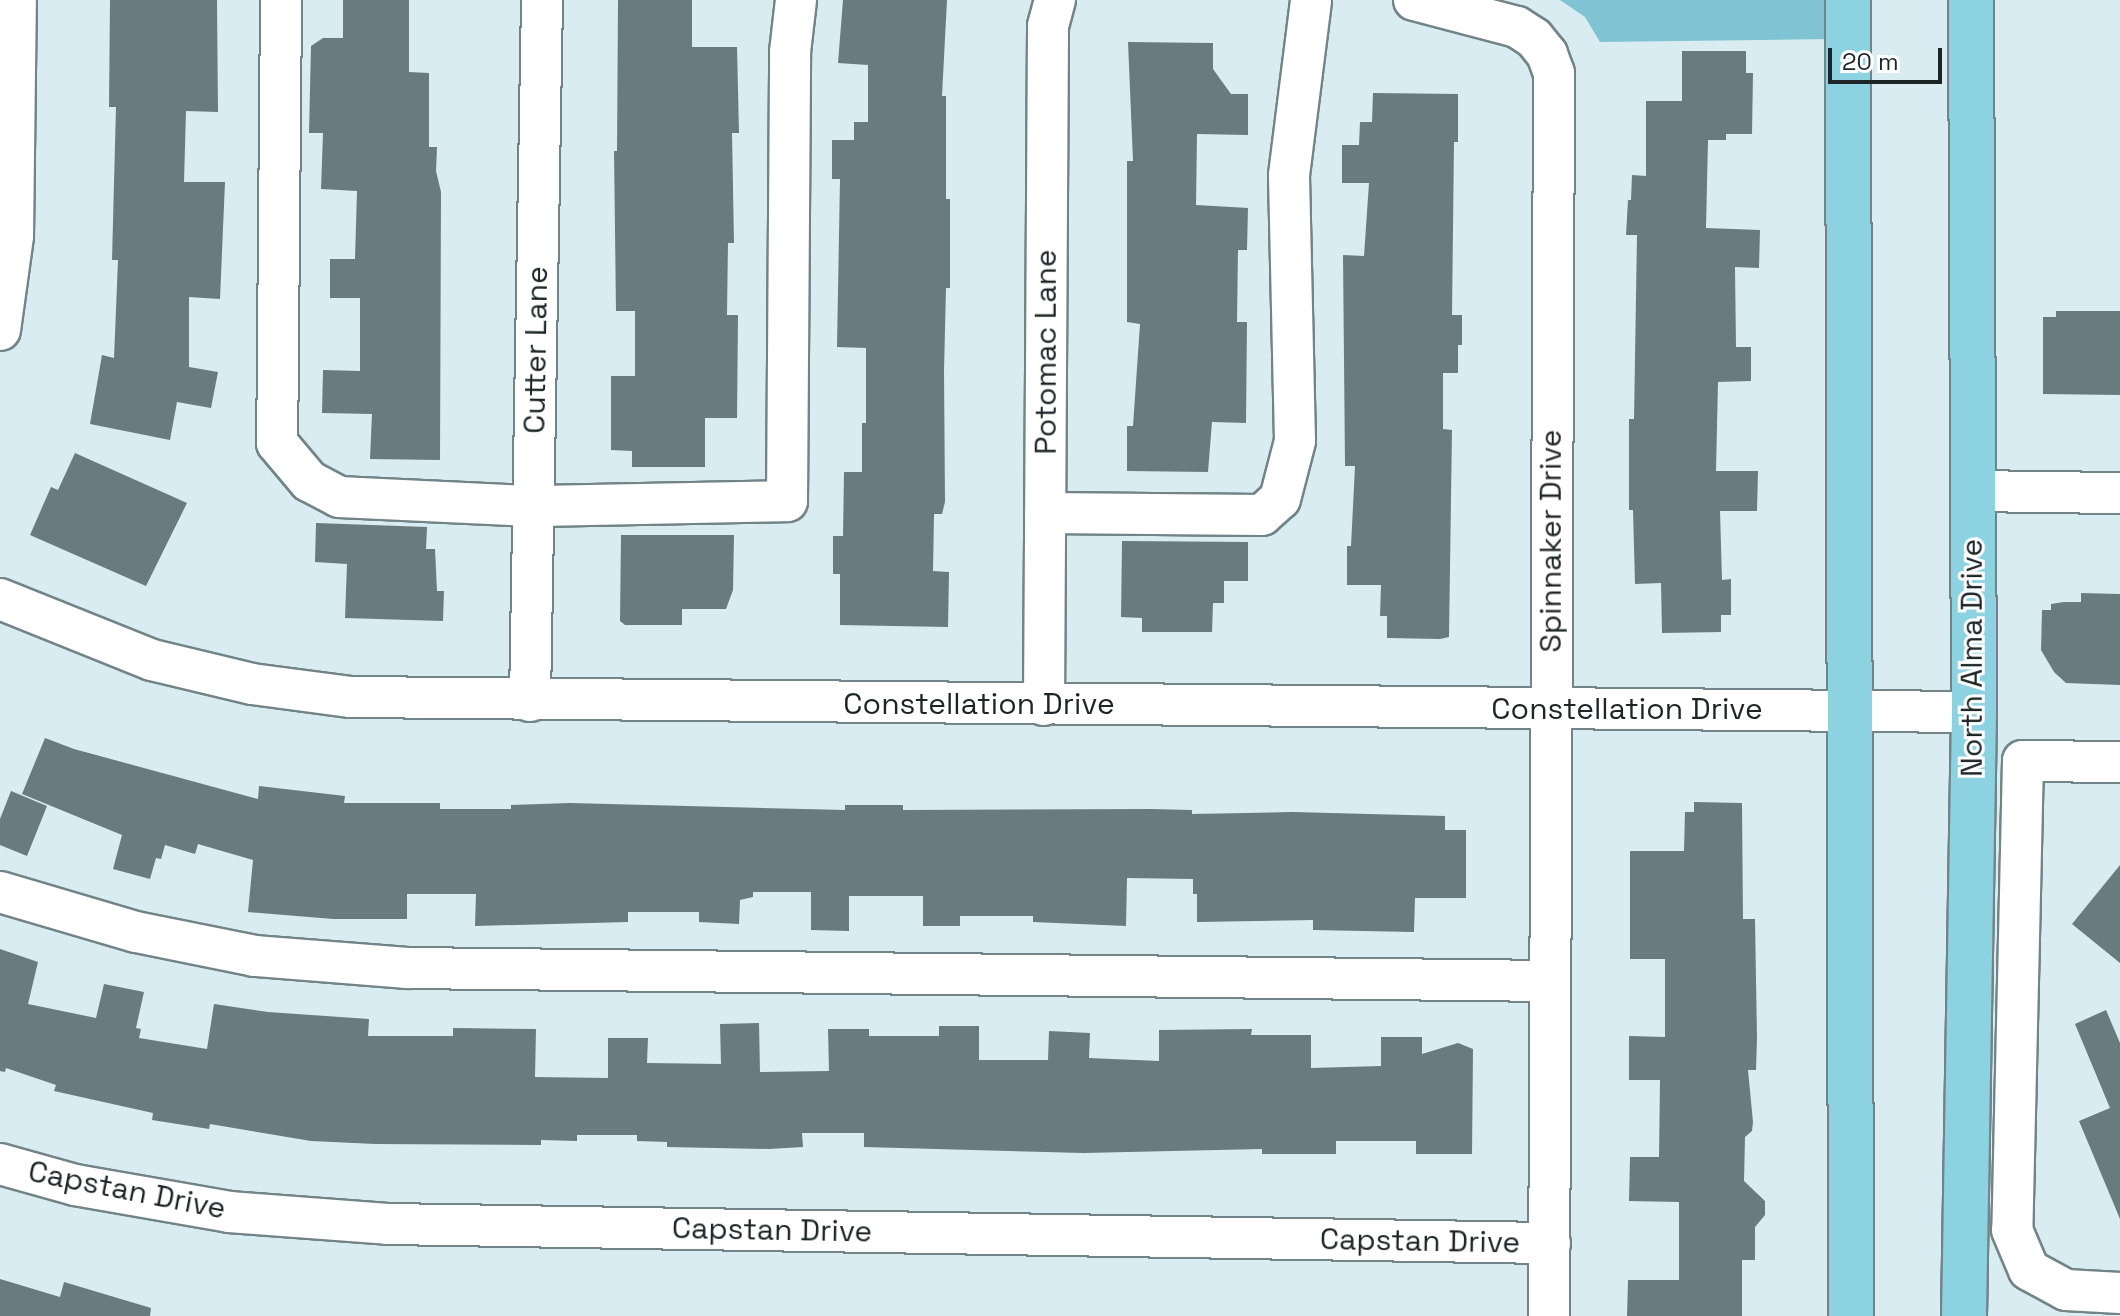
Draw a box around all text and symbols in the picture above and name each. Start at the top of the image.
scale bar [1832,32,1946,82]
text: 20 m [1842,46,1899,77]
street label: Potomac Lane [1028,249,1064,455]
street label: Cutter Lane [517,266,555,434]
street label: Spinnaker Drive [1533,429,1569,653]
street label: North Alma Drive [1954,539,1990,777]
street label: Constellation Drive [843,686,1115,722]
street label: Constellation Drive [1491,691,1763,727]
street label: Capstan Drive [25,1153,229,1227]
street label: Capstan Drive [672,1210,872,1250]
street label: Capstan Drive [1320,1221,1520,1261]

